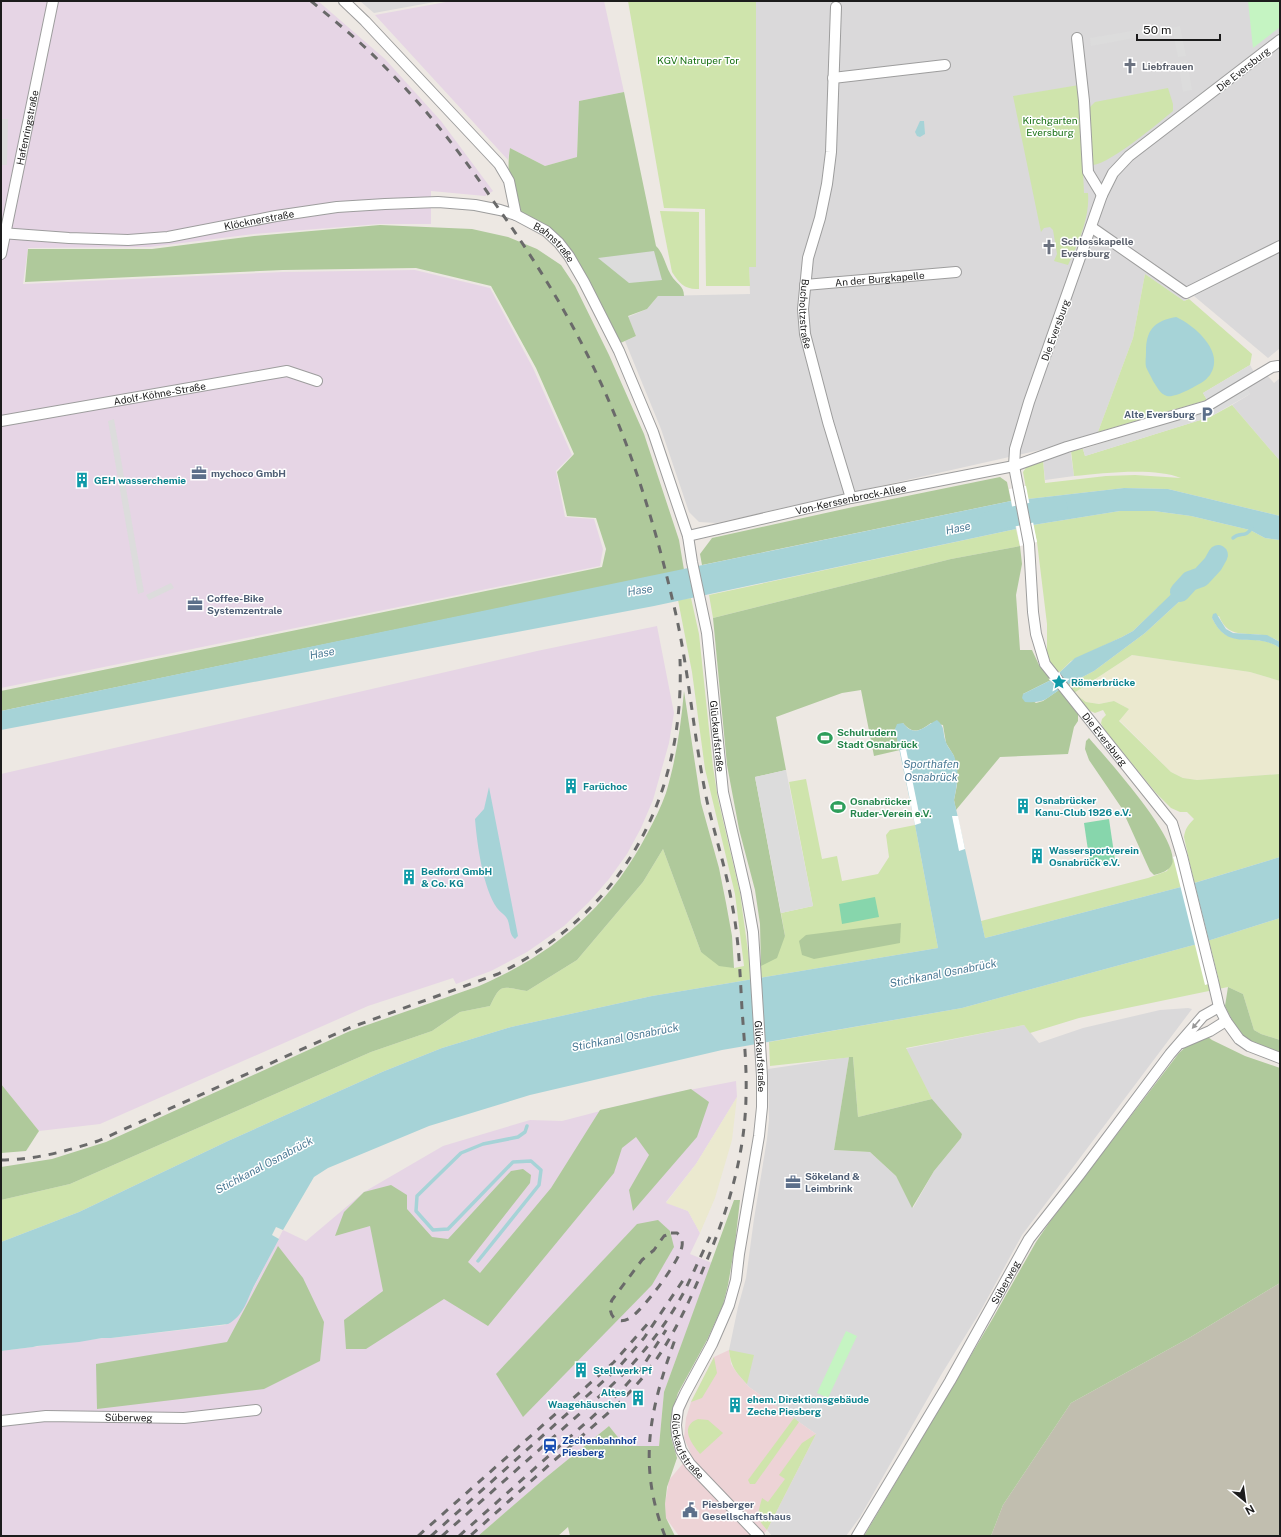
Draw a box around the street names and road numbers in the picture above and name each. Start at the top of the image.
street label: Die Eversburg [1214,44,1272,94]
street label: Hafenringstraße [13,89,41,166]
street label: Klöcknerstraße [223,207,295,232]
street label: Bahnstraße [531,219,577,265]
street label: An der Burgkapelle [834,269,925,288]
street label: Bucholtzstraße [797,278,815,350]
street label: Die Eversburg [1038,297,1072,363]
street label: Adolf-Köhne-Straße [113,379,207,407]
street label: Von-Kerssenbrock-Allee [794,481,908,517]
street label: Glückaufstraße [708,700,727,773]
street label: Die Eversburg [1080,710,1130,768]
street label: Glückaufstraße [753,1020,768,1092]
street label: Süberweg [988,1258,1022,1306]
street label: Süberweg [105,1411,153,1424]
street label: Glückaufstraße [670,1413,707,1481]

